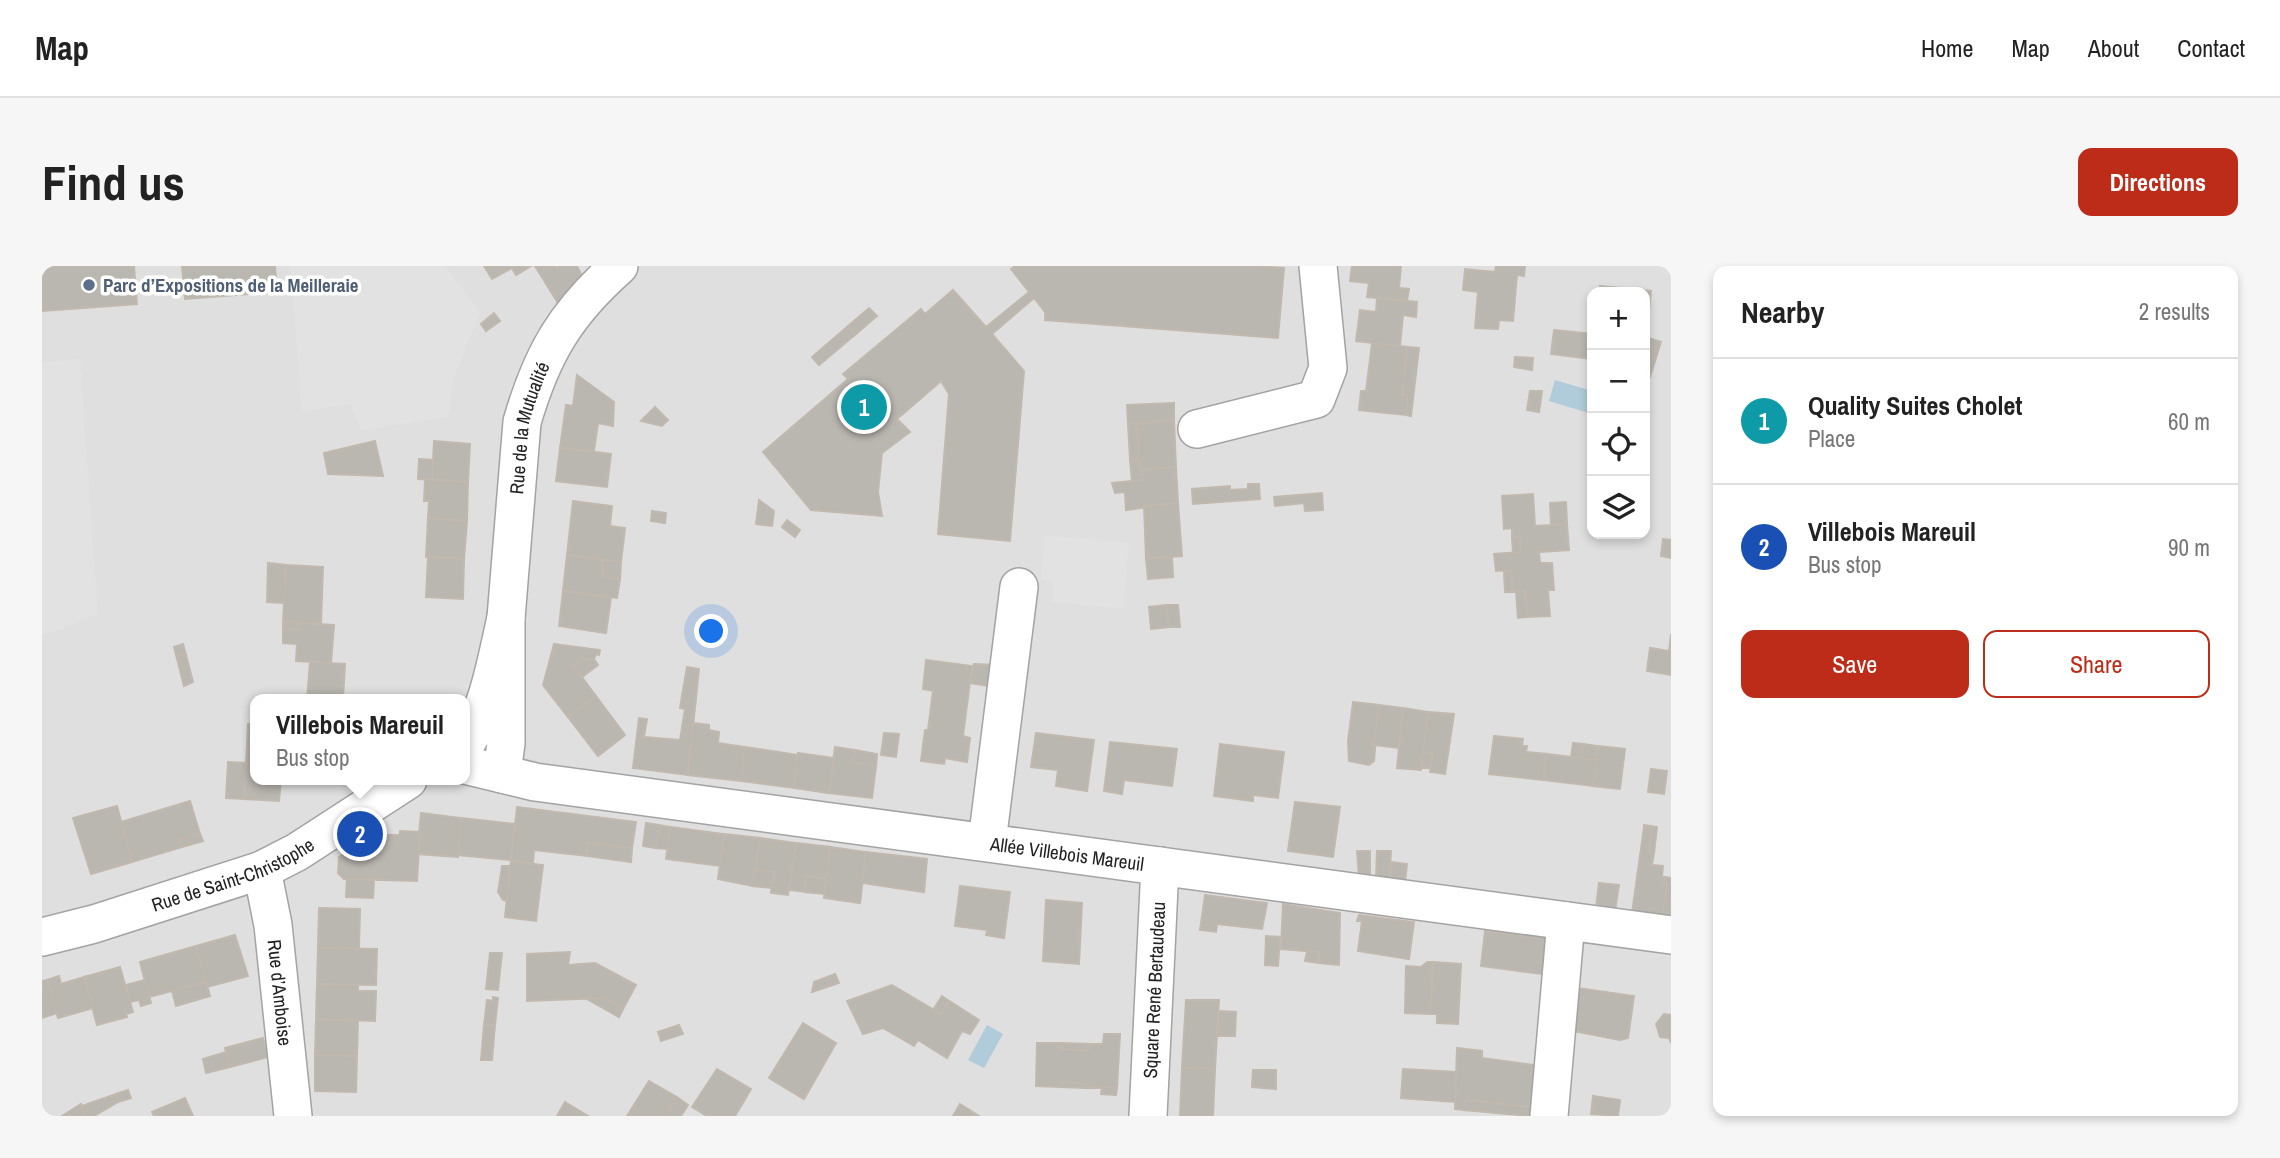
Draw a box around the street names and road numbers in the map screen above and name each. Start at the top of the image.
street label: Rue de la Mutualité [503,357,555,495]
street label: Allée Villebois Mareuil [988,830,1146,877]
street label: Rue de Saint-Christophe [148,831,319,918]
street label: Square René Bertaudeau [1137,901,1171,1079]
street label: Rue d’Amboise [262,938,299,1047]

